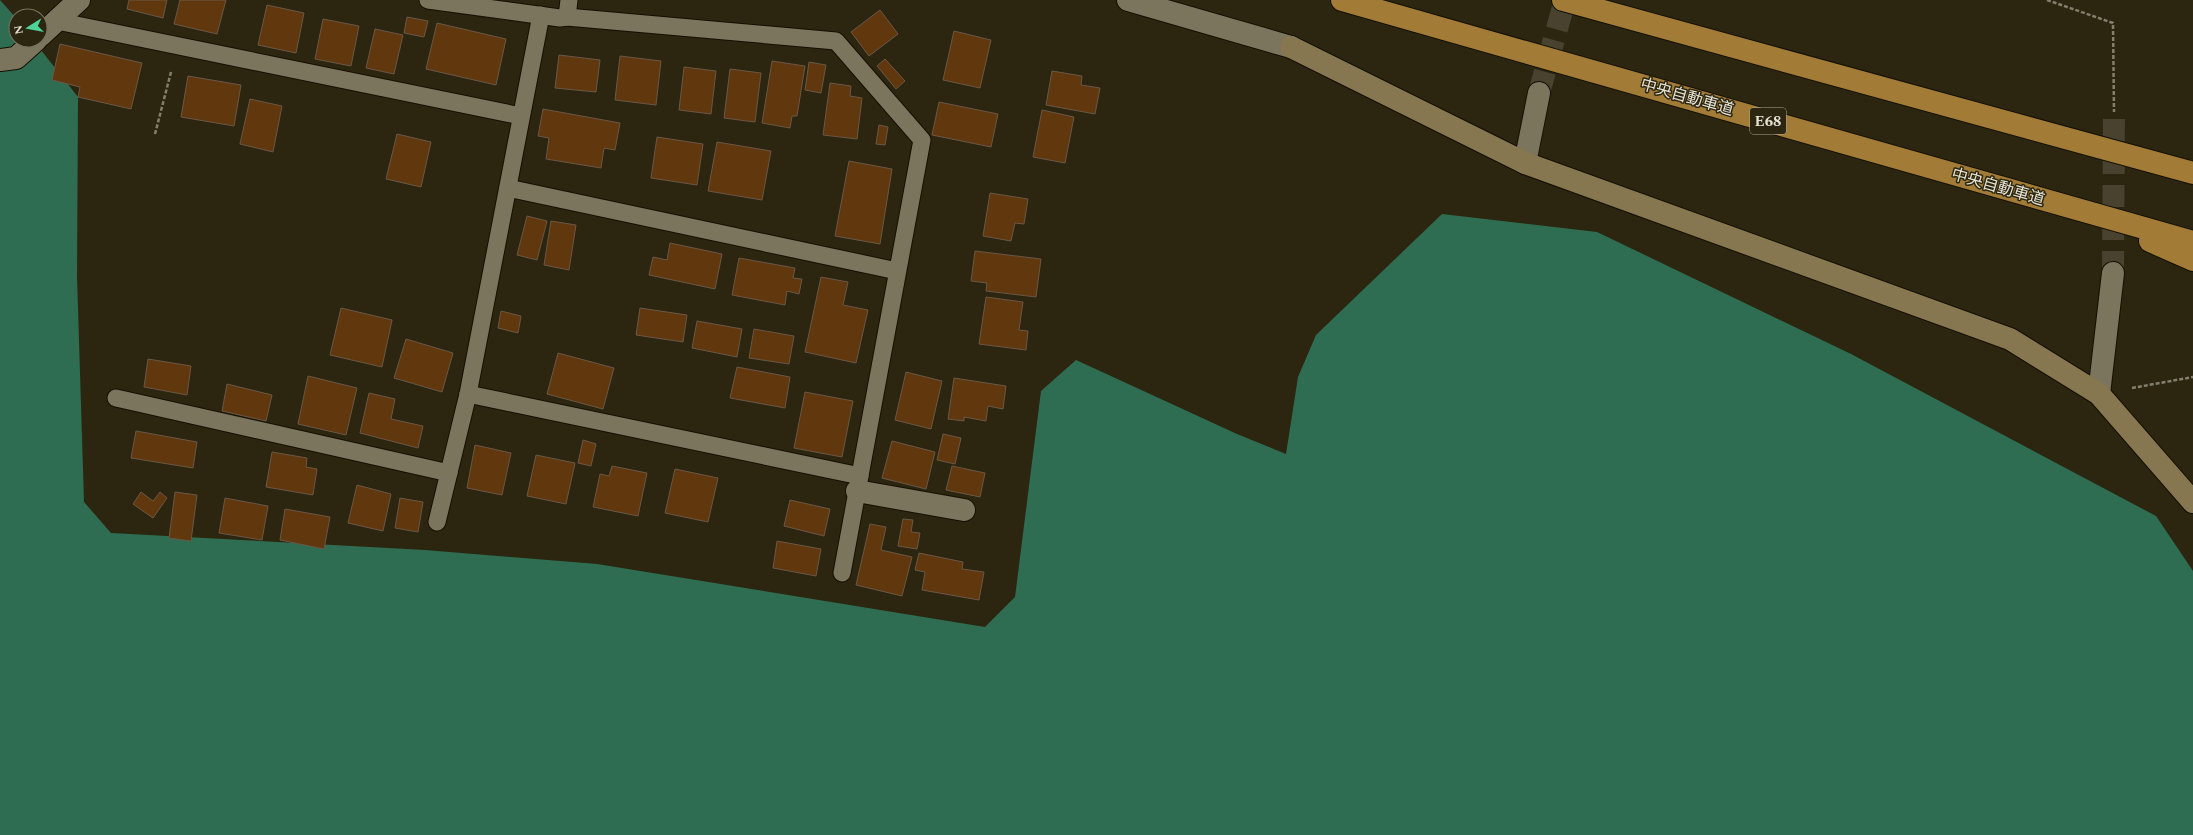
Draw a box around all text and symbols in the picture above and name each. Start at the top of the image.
north arrow [8,8,48,48]
text: N [9,24,28,36]
street label: 中央自動車道 [1638,72,1736,122]
road number: E68 [1750,108,1786,134]
street label: 中央自動車道 [1949,162,2047,212]

